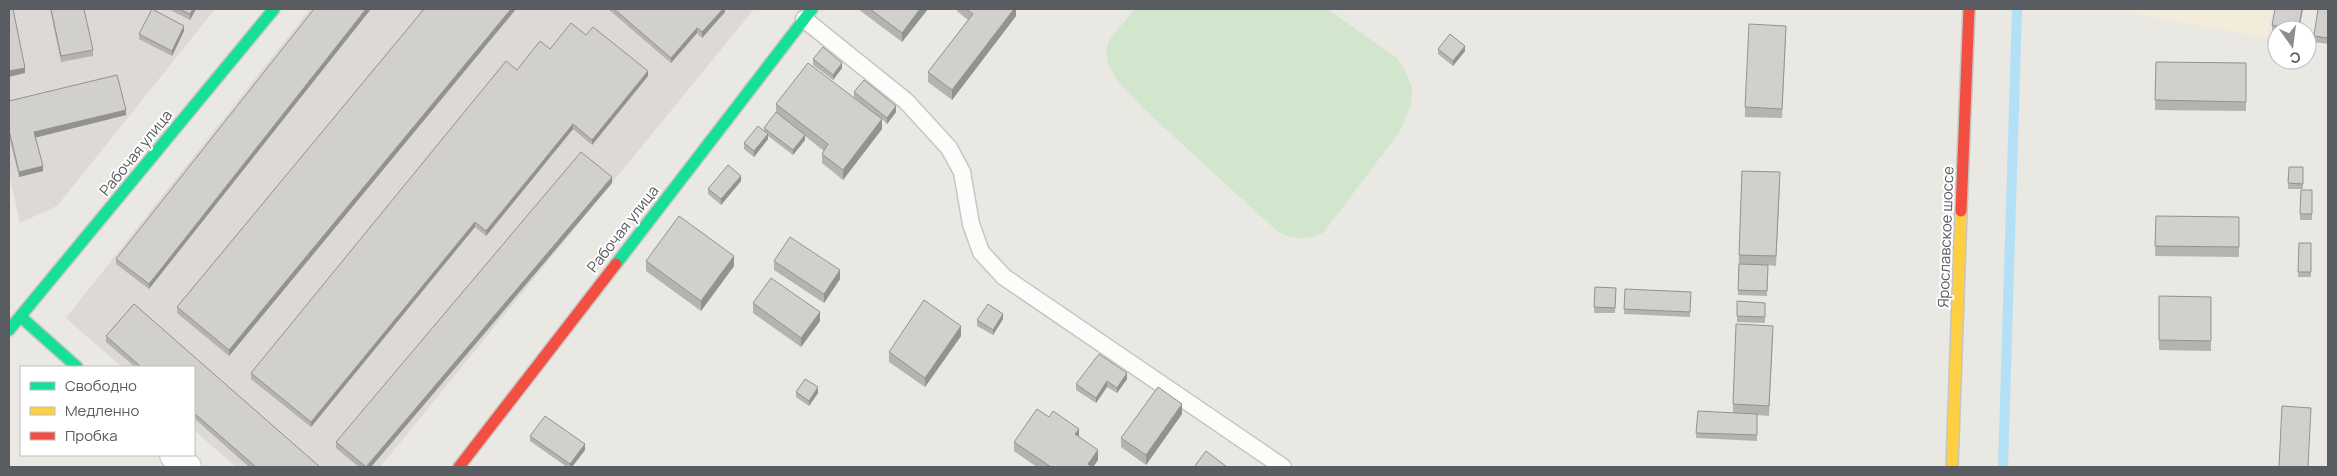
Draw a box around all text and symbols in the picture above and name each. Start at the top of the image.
north arrow [2267,20,2317,70]
text: С [2288,48,2303,69]
street label: Рабочая улица [94,105,177,200]
street label: Ярославское шоссе [1933,165,1958,308]
street label: Рабочая улица [582,181,663,277]
legend [20,366,195,456]
text: Свободно [65,375,137,396]
text: Медленно [65,400,139,421]
text: Пробка [65,425,118,446]

